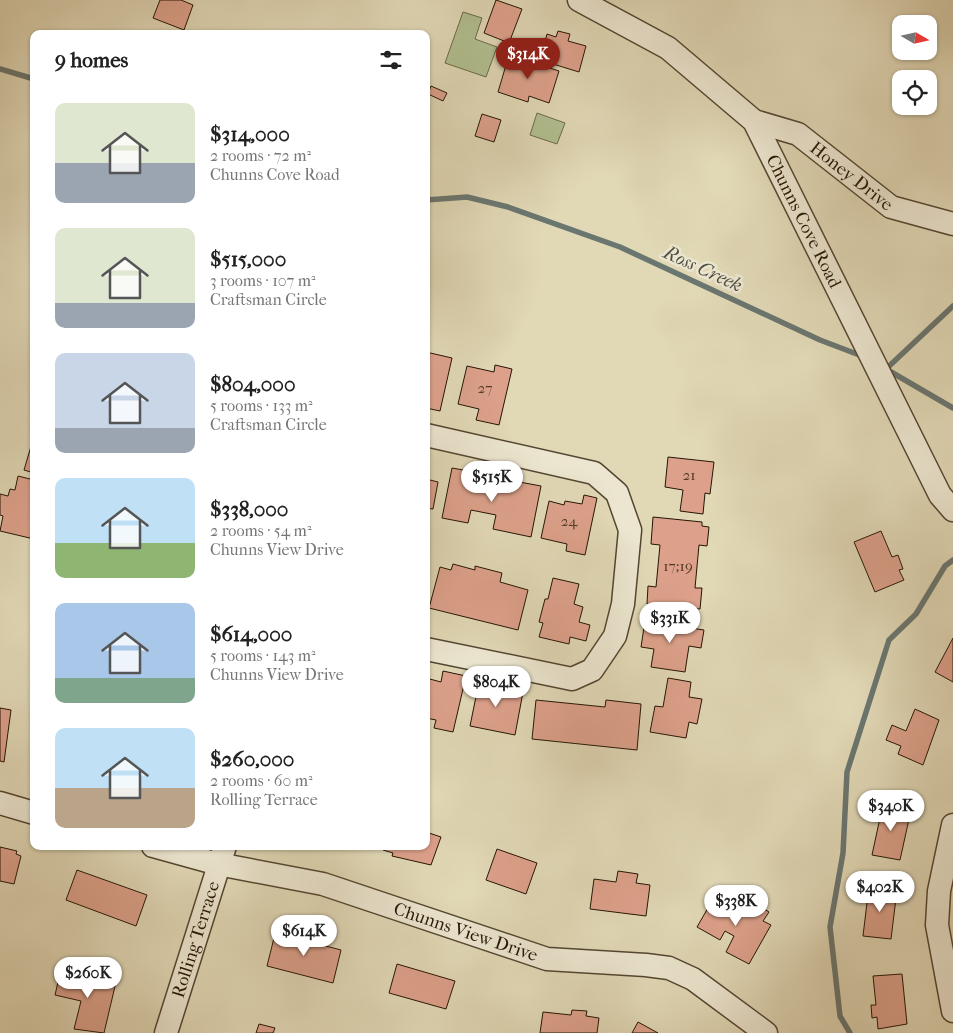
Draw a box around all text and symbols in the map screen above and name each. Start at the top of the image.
north arrow [892,15,938,60]
map controls [892,15,937,115]
pin: $314K [493,38,563,80]
text: $314K [507,44,549,63]
icon: filters [377,46,405,74]
text: 9 homes [55,48,128,72]
button: locate [892,70,937,115]
text: $314,000 [210,122,290,146]
icon: home [95,123,155,183]
street label: Honey Drive [806,137,897,215]
text: 2 rooms · 72 m² [210,146,311,165]
street label: Chunns Cove Road [762,151,846,292]
text: Chunns Cove Road [210,165,340,184]
water label: Ross Creek [658,240,746,297]
text: $515,000 [210,247,286,271]
icon: home [95,248,155,308]
text: 3 rooms · 107 m² [210,271,316,290]
text: Craftsman Circle [210,290,327,309]
text: $804,000 [210,372,296,396]
icon: home [95,373,155,433]
house number: 27 [478,379,492,397]
text: 5 rooms · 133 m² [210,396,313,415]
text: Craftsman Circle [210,415,327,434]
pin: $515K [457,460,527,503]
house number: 21 [682,466,696,484]
text: $515K [472,467,512,486]
text: $338,000 [210,497,288,521]
icon: home [95,498,155,558]
house number: 24 [561,512,578,530]
text: 2 rooms · 54 m² [210,521,311,540]
text: Chunns View Drive [210,540,344,559]
house number: 17;19 [663,557,693,575]
pin: $331K [635,602,705,644]
text: $331K [650,608,690,627]
text: $614,000 [210,622,292,646]
icon: home [95,623,155,683]
text: 5 rooms · 143 m² [210,646,315,665]
text: Chunns View Drive [210,665,344,684]
pin: $804K [461,666,531,708]
text: $804K [473,672,519,691]
text: $260,000 [210,747,294,771]
icon: home [95,748,155,808]
text: 2 rooms · 60 m² [210,771,313,790]
text: Rolling Terrace [210,790,318,809]
pin: $340K [856,790,926,832]
text: $340K [868,796,914,815]
pin: $402K [845,870,915,913]
text: $402K [857,877,903,896]
street label: Rolling Terrace [167,879,224,1000]
pin: $338K [701,884,771,927]
text: $338K [715,891,757,910]
street label: Chunns View Drive [391,898,541,966]
pin: $614K [269,914,339,957]
text: $614K [282,921,326,940]
pin: $260K [53,956,123,999]
text: $260K [65,963,111,982]

